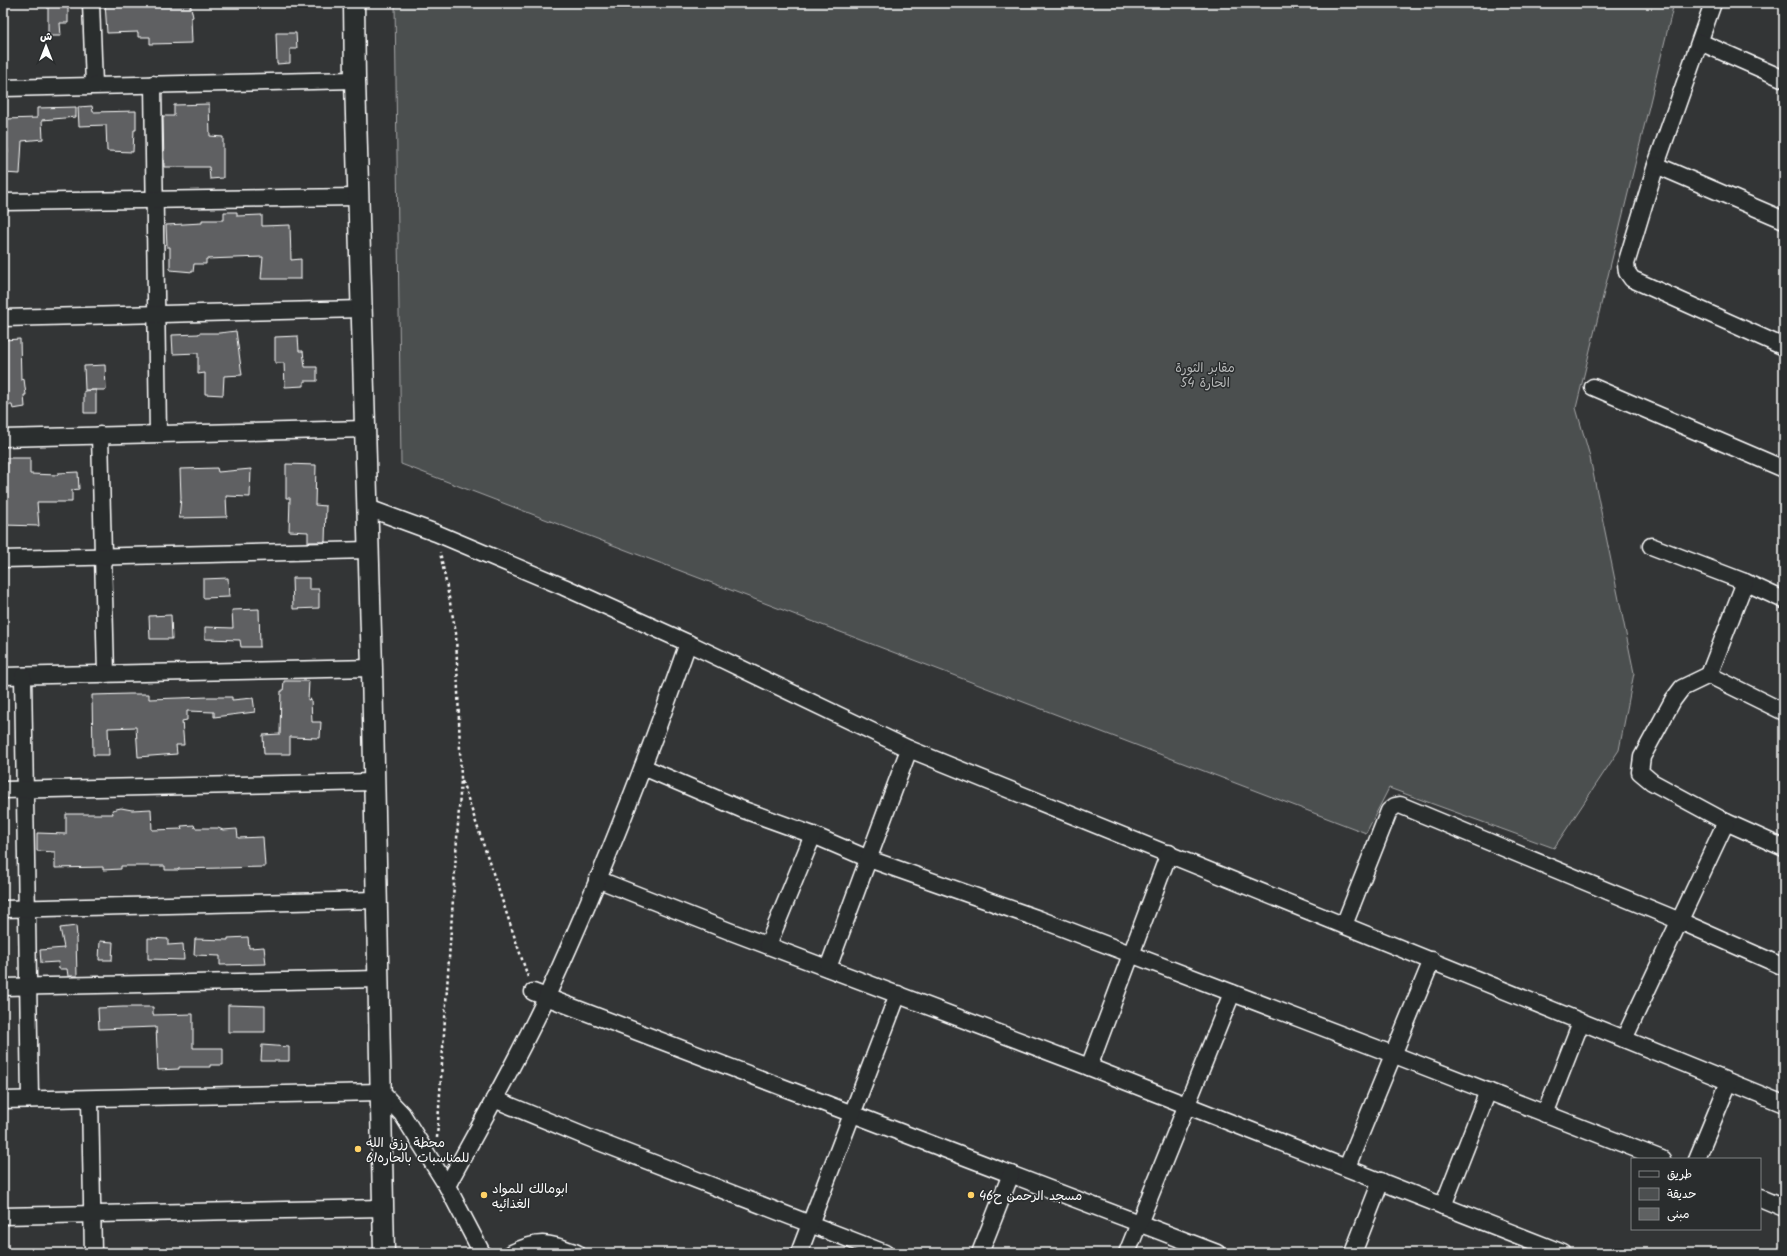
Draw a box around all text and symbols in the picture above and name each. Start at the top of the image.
north arrow [26,26,66,66]
text: ش [40,28,52,46]
park label: مقابر الثورة الحارة 54 [1175,358,1235,394]
place label: محطة رزق الله للمناسبات بالحاره61 [366,1133,469,1169]
marker: محطة رزق الله للمناسبات بالحاره61 [353,1144,363,1154]
legend [1631,1158,1761,1230]
text: طريق [1667,1165,1692,1184]
place label: ابومالك للمواد الغذائيه [492,1179,568,1215]
text: حديقة [1667,1185,1696,1204]
place label: مسجد الرحمن ح46 [979,1186,1082,1207]
marker: ابومالك للمواد الغذائيه [479,1190,489,1200]
marker: مسجد الرحمن ح46 [966,1190,976,1200]
text: مبنى [1667,1205,1690,1224]

